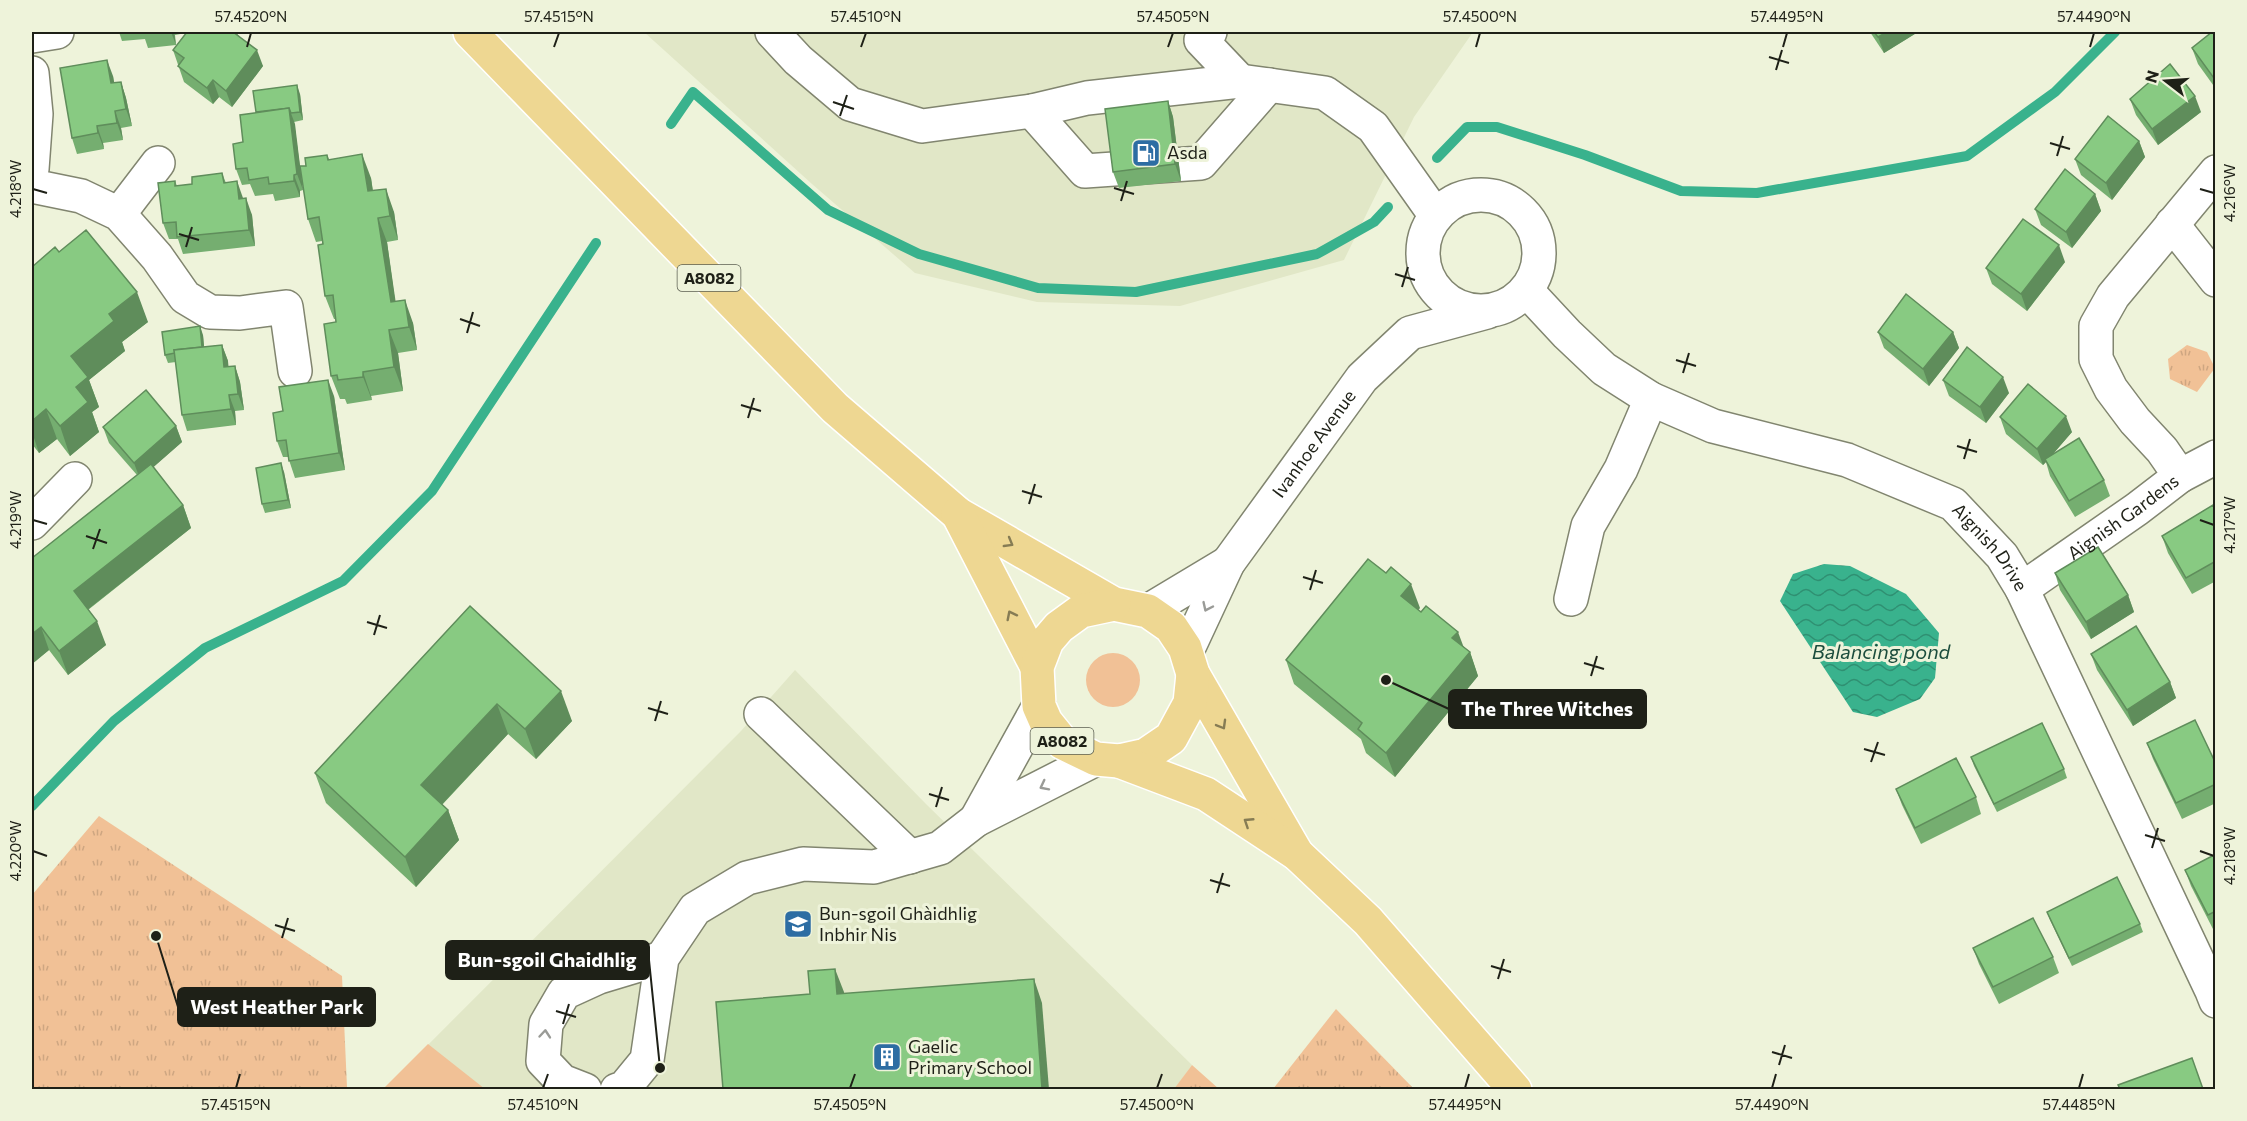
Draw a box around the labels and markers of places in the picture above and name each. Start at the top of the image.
fuel station icon: Asda [1130,137,1162,169]
place label: Asda [1167,141,1207,163]
callout: The Three Witches [1449,690,1646,728]
place label: Bun-sgoil Ghàidhlig Inbhir Nis [819,902,977,945]
school or university icon: Bun-sgoil Ghàidhlig Inbhir Nis [782,908,814,940]
callout: Bun-sgoil Ghaidhlig [446,941,649,979]
callout: West Heather Park [178,988,375,1026]
place label: Gaelic Primary School [908,1035,1032,1078]
building icon: Gaelic Primary School [871,1041,903,1073]

